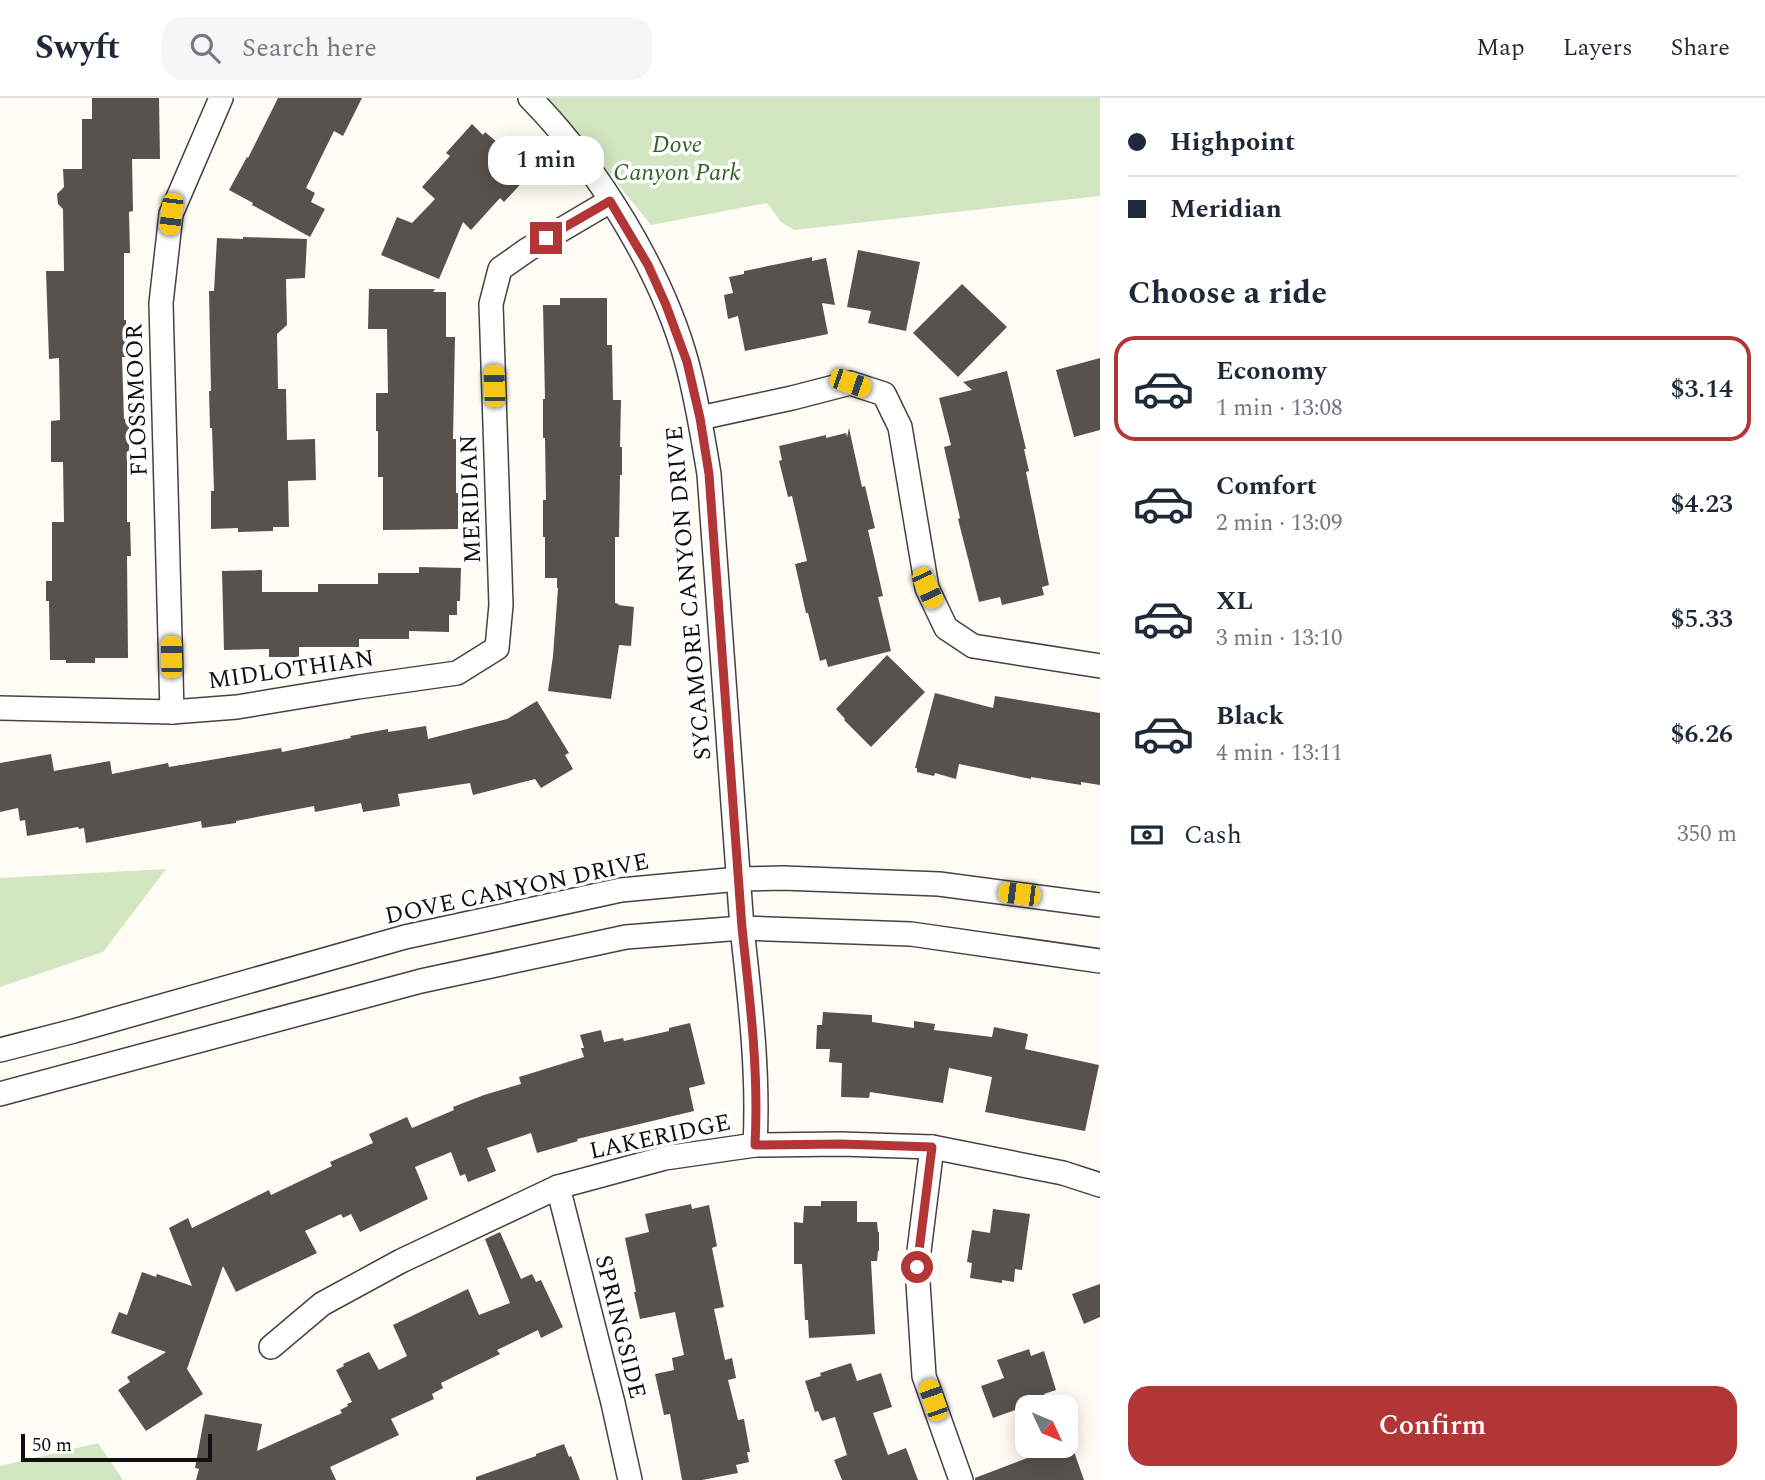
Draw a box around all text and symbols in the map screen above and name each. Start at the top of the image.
search box [162,17,652,80]
text: Swyft [35,23,120,73]
text: Search here [242,28,377,68]
icon: search [186,29,224,67]
text: Map [1476,30,1525,66]
text: Layers [1563,30,1633,66]
text: Share [1671,30,1730,66]
text: Highpoint [1170,122,1295,162]
park label: Dove Canyon Park [613,127,741,191]
callout: 1 min [488,136,604,186]
text: 1 min [516,143,576,178]
text: Meridian [1170,189,1282,229]
car [159,192,184,236]
route end [530,222,562,254]
text: Choose a ride [1128,269,1327,318]
street label: FLOSSMOOR [116,323,158,477]
text: Economy [1216,351,1326,391]
icon: car [1132,357,1195,420]
car [483,365,506,407]
car [827,366,874,400]
text: $3.14 [1670,369,1733,409]
text: 1 min · 13:08 [1216,391,1343,426]
street label: SYCAMORE CANYON DRIVE [656,424,722,762]
street label: MERIDIAN [451,434,491,564]
text: Comfort [1216,466,1317,506]
icon: car [1132,472,1195,535]
text: $4.23 [1670,484,1733,524]
text: 2 min · 13:09 [1216,506,1343,541]
car [909,565,946,611]
text: XL [1216,581,1253,621]
icon: car [1132,587,1195,650]
text: $5.33 [1670,599,1733,639]
text: 3 min · 13:10 [1216,621,1343,656]
car [161,636,182,678]
street label: MIDLOTHIAN [205,641,377,699]
text: Black [1216,696,1284,736]
icon: car [1132,702,1195,765]
text: $6.26 [1670,714,1733,754]
text: 4 min · 13:11 [1216,736,1343,771]
text: Cash [1184,815,1242,855]
icon: cash [1128,816,1166,854]
text: 350 m [1677,817,1737,852]
street label: DOVE CANYON DRIVE [382,843,652,935]
car [997,881,1042,907]
street label: LAKERIDGE [586,1104,734,1170]
street label: SPRINGSIDE [585,1251,655,1403]
route start [901,1251,933,1283]
car [917,1377,950,1423]
button: Confirm [1128,1386,1737,1466]
north arrow [1015,1395,1078,1458]
map controls [1015,1395,1078,1458]
scale bar [21,1431,212,1463]
text: 50 m [32,1431,72,1460]

